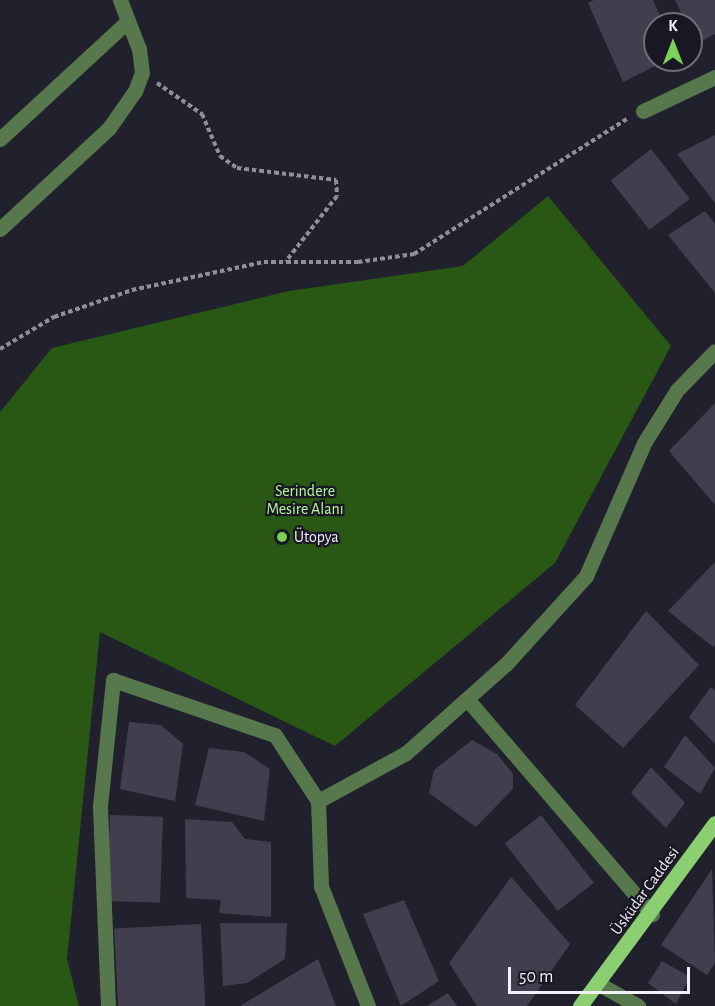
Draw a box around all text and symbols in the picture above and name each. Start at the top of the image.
north arrow [643,12,703,72]
text: K [668,18,678,34]
park label: Serindere Mesire Alanı [266,481,344,519]
place label: Ütopya [294,527,339,547]
marker: Ütopya [275,530,289,544]
street label: Üsküdar Caddesi [607,843,683,939]
scale bar [511,955,692,993]
text: 50 m [519,968,553,986]

